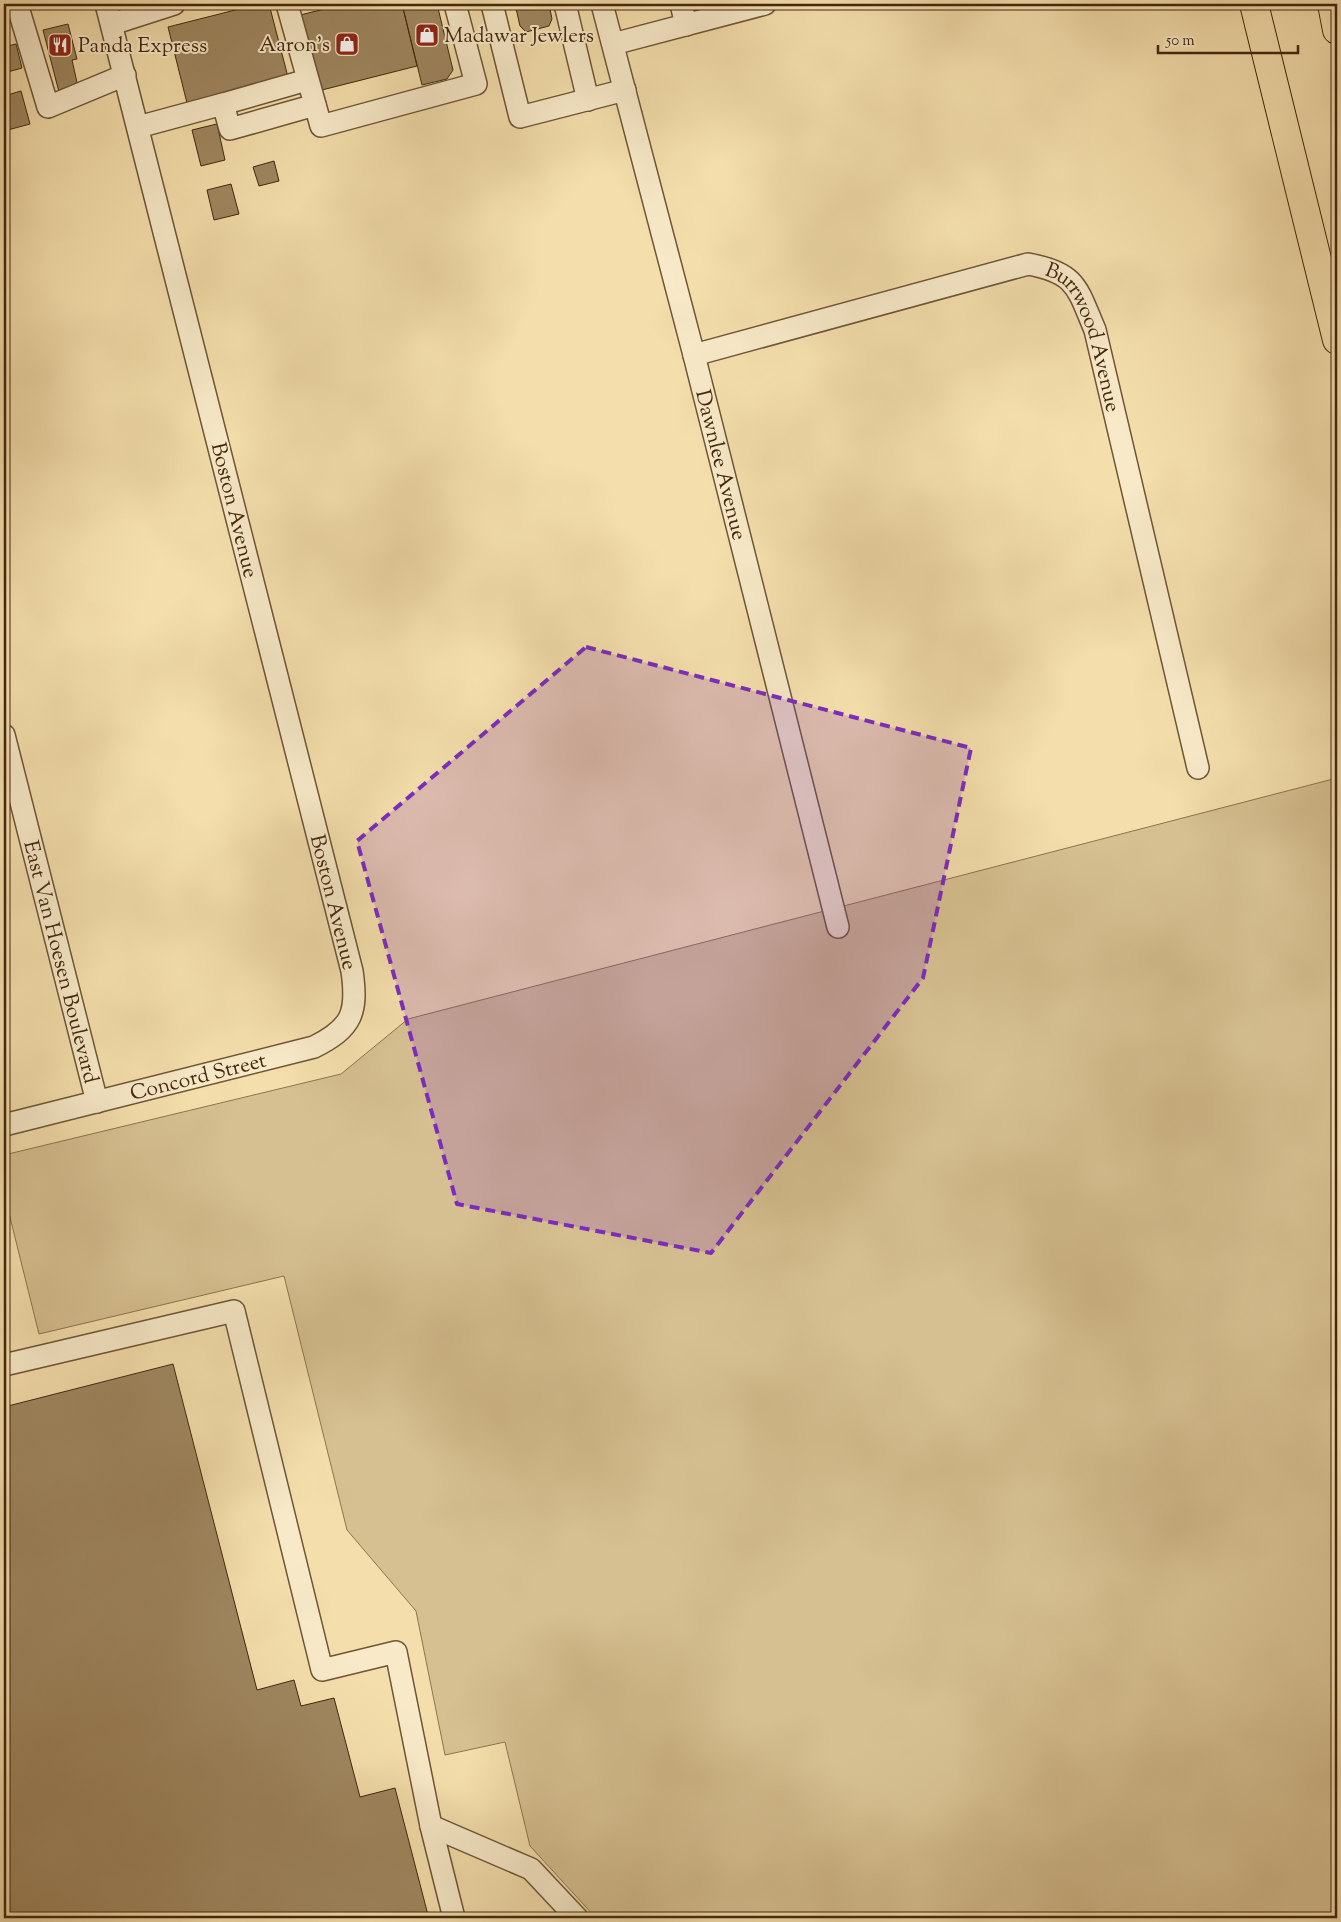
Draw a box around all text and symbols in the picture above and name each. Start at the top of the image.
shop icon: Madawar Jewlers [414,22,440,48]
place label: Madawar Jewlers [444,22,594,52]
scale bar [1158,22,1298,54]
place label: Aaron's [259,31,330,61]
shop icon: Aaron's [334,31,360,57]
text: 50 m [1165,31,1195,52]
restaurant icon: Panda Express [47,32,73,58]
place label: Panda Express [78,32,207,62]
street label: Burrwood Avenue [1040,256,1127,415]
street label: Dawnlee Avenue [686,387,753,544]
street label: Boston Avenue [202,440,264,581]
street label: Boston Avenue [301,832,363,973]
street label: East Van Hoesen Boulevard [14,838,105,1087]
street label: Concord Street [127,1047,270,1110]

